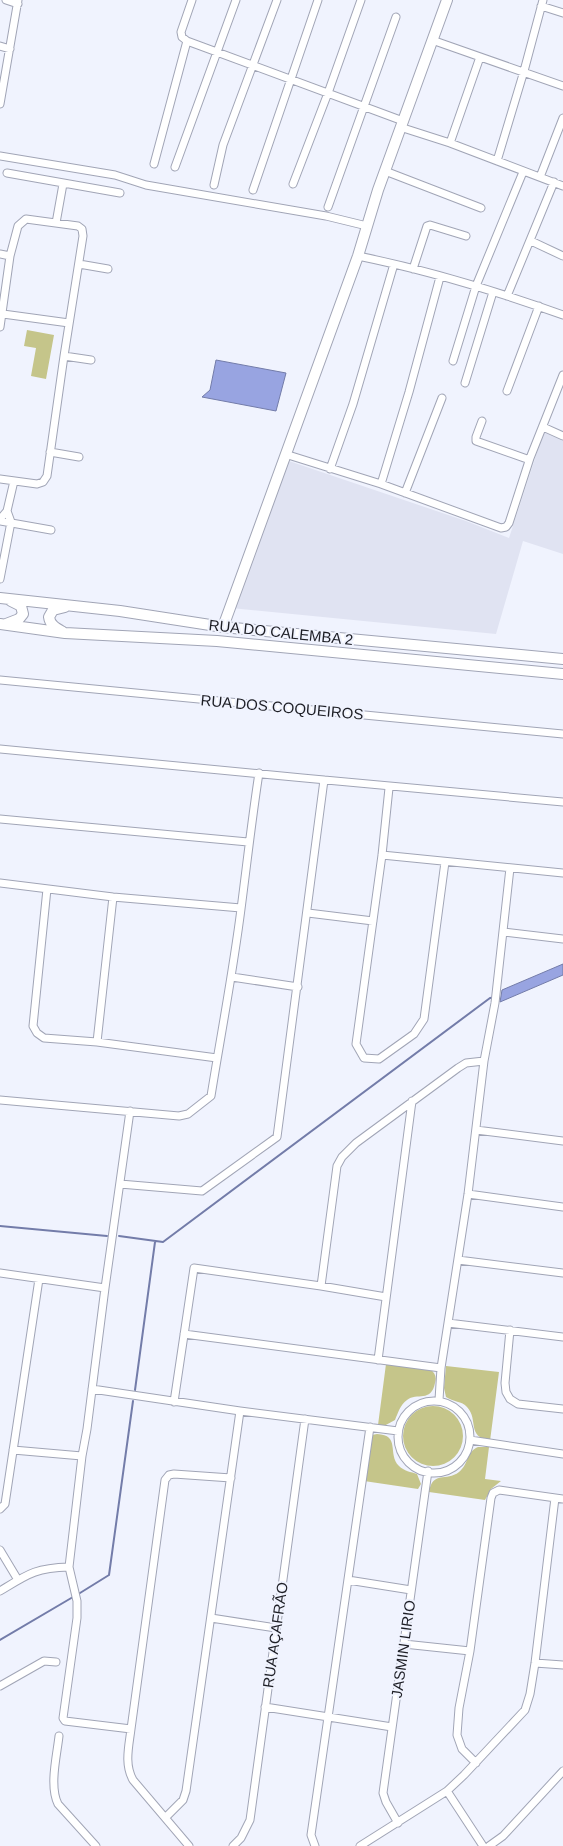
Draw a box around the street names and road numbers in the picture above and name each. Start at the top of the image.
street label: RUA DO CALEMBA 2 [208,616,354,648]
street label: RUA DOS COQUEIROS [200,691,364,723]
street label: RUA AÇAFRÃO [259,1581,291,1689]
street label: JASMIN LIRIO [388,1599,418,1699]

